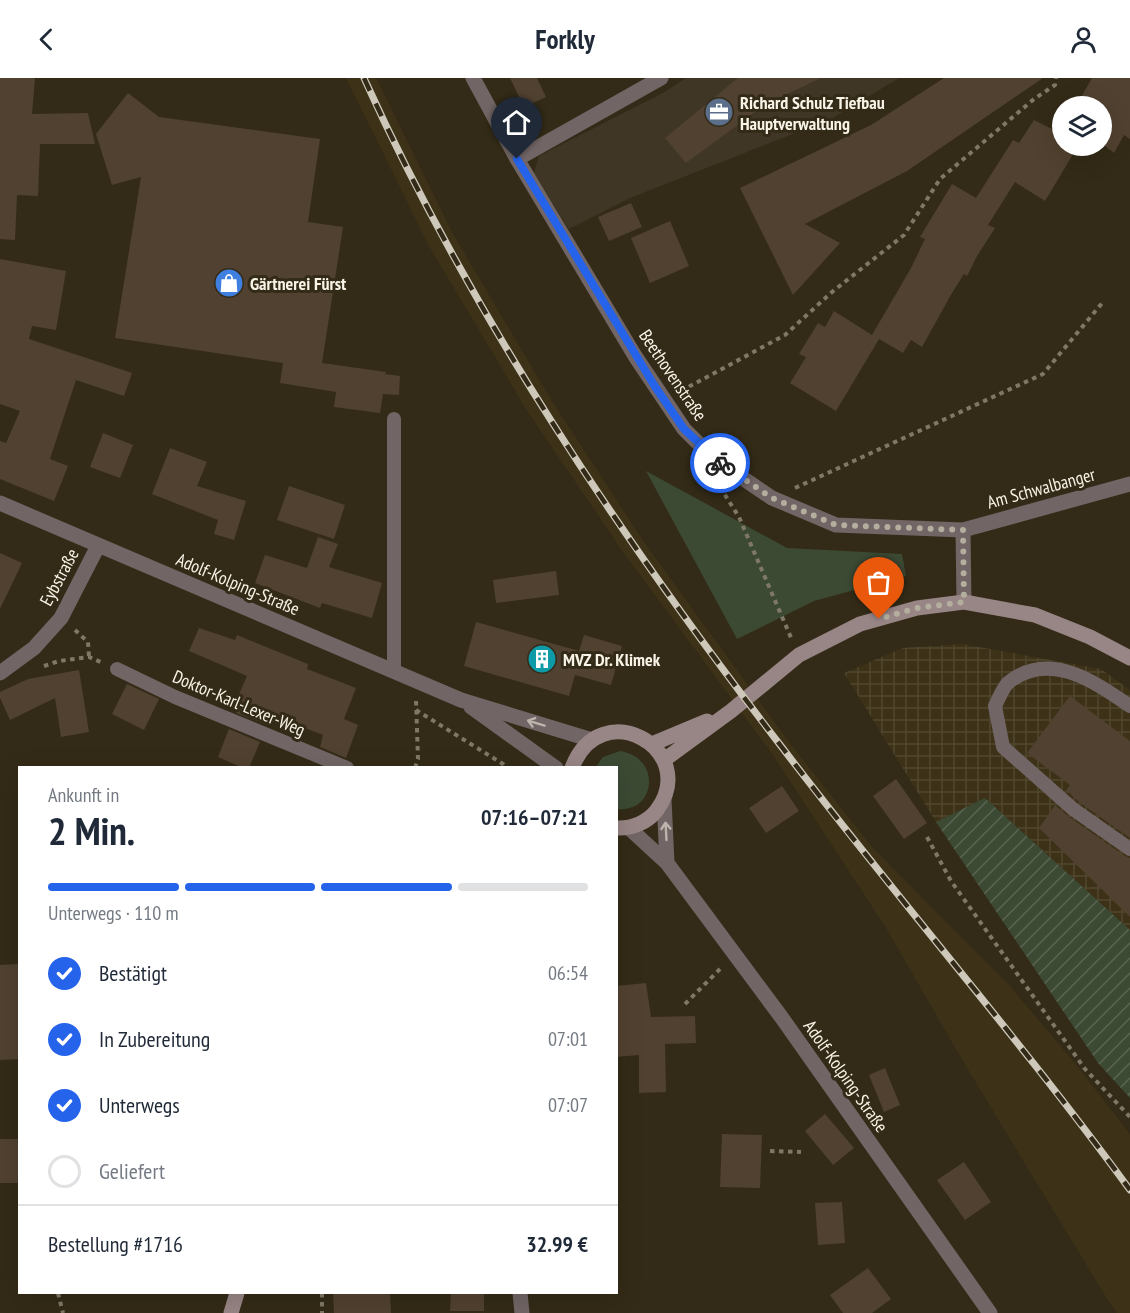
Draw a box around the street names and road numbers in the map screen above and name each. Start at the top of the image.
street label: Beethovenstraße [634,325,712,425]
street label: Am Schwalbanger [984,462,1098,513]
street label: Eybstraße [34,544,84,610]
street label: Adolf-Kolping-Straße [173,548,303,620]
street label: Doktor-Karl-Lexer-Weg [169,665,309,741]
street label: Adolf-Kolping-Straße [799,1015,893,1137]

